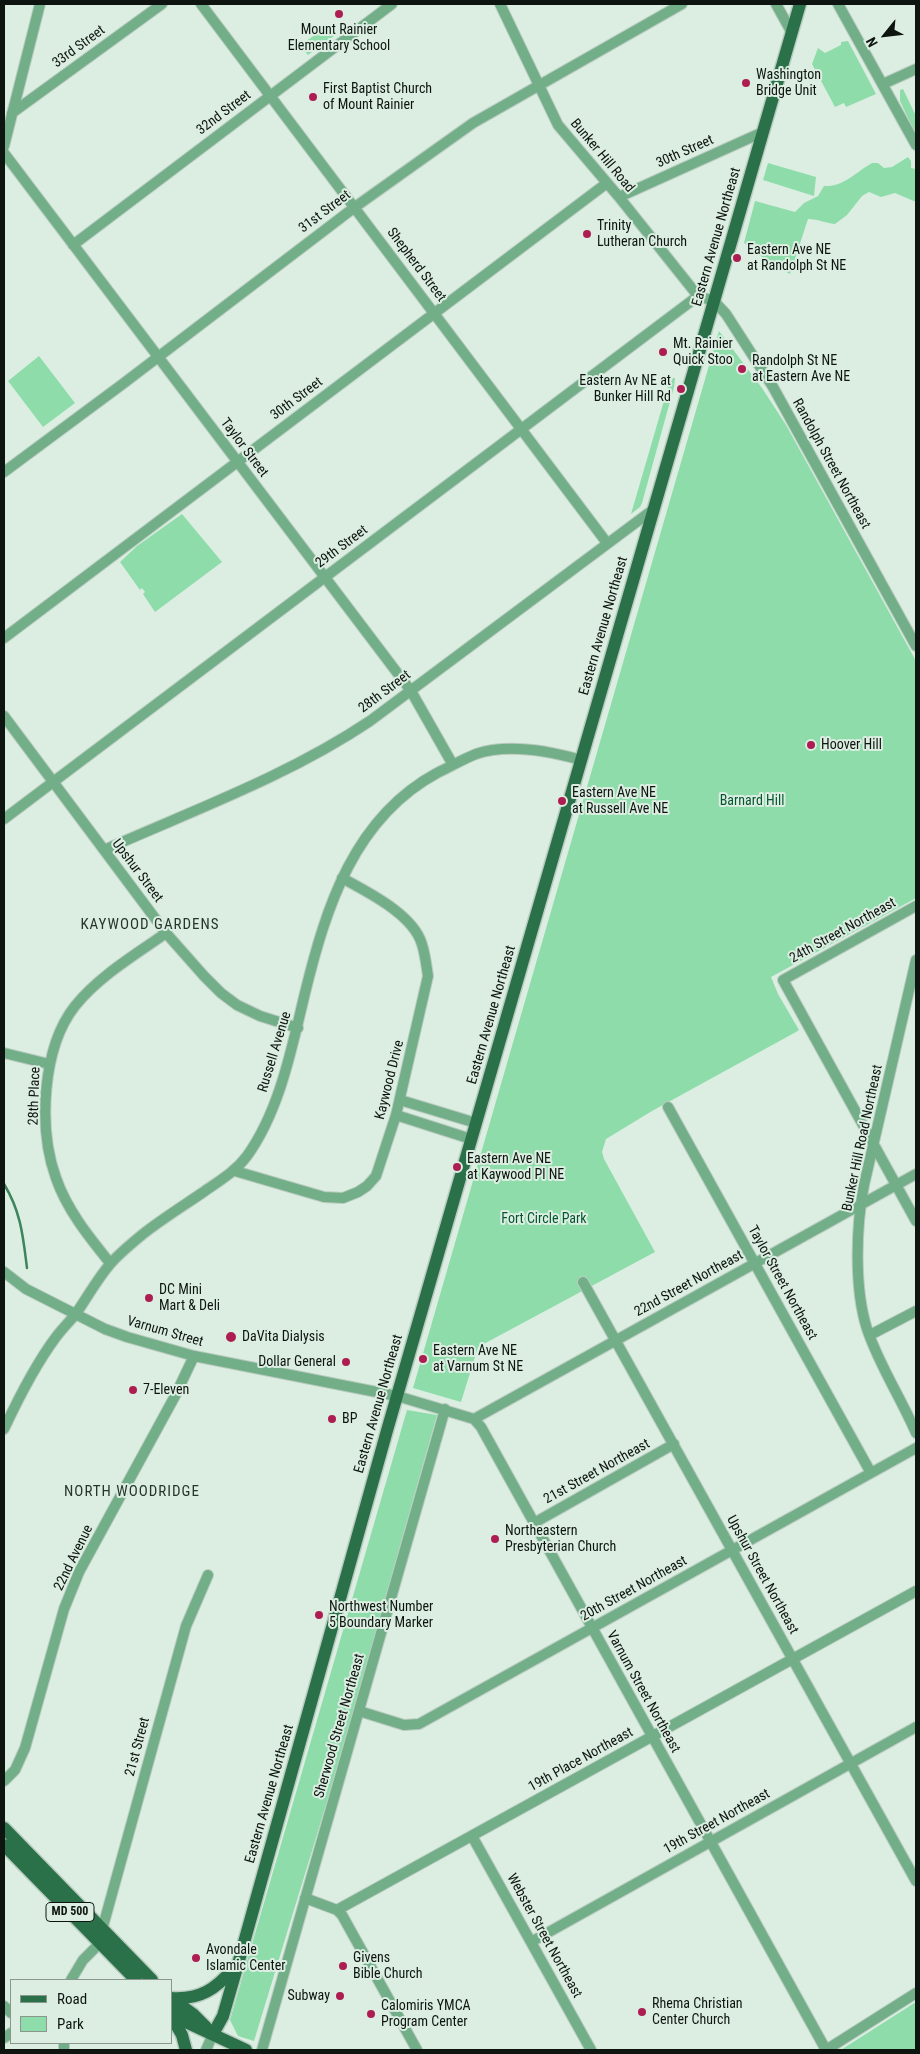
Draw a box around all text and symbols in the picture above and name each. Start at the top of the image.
marker: Mount Rainier Elementary School [333,8,345,20]
north arrow [860,10,910,60]
street label: 33rd Street [49,22,109,72]
place label: Mount Rainier Elementary School [288,22,390,54]
text: N [863,35,881,50]
place label: Washington Bridge Unit [756,67,821,100]
marker: Washington Bridge Unit [740,77,752,89]
place label: First Baptist Church of Mount Rainier [323,81,432,114]
street label: 32nd Street [194,87,254,139]
marker: First Baptist Church of Mount Rainier [307,91,319,103]
street label: Bunker Hill Road [566,116,638,196]
street label: 30th Street [654,132,716,172]
street label: Eastern Avenue Northeast [689,166,745,308]
street label: 31st Street [296,187,354,237]
place label: Trinity Lutheran Church [597,218,687,250]
street label: Shepherd Street [383,225,449,305]
marker: Trinity Lutheran Church [581,228,593,240]
place label: Eastern Ave NE at Randolph St NE [747,242,846,274]
marker: Eastern Ave NE at Randolph St NE [731,252,743,264]
place label: Mt. Rainier Quick Stoo [673,336,733,368]
marker: Mt. Rainier Quick Stoo [657,346,669,358]
place label: Randolph St NE at Eastern Ave NE [752,353,850,386]
marker: Randolph St NE at Eastern Ave NE [736,363,748,375]
place label: Eastern Av NE at Bunker Hill Rd [579,373,671,406]
street label: 30th Street [268,374,326,424]
marker: Eastern Av NE at Bunker Hill Rd [675,383,687,395]
street label: Randolph Street Northeast [788,396,874,532]
street label: Taylor Street [216,415,272,481]
street label: 29th Street [313,522,371,572]
street label: Eastern Avenue Northeast [576,555,632,697]
street label: 28th Street [356,667,414,717]
place label: Hoover Hill [821,737,882,753]
marker: Hoover Hill [805,739,817,751]
place label: Eastern Ave NE at Russell Ave NE [572,785,668,818]
park label: Barnard Hill [720,793,784,809]
marker: Eastern Ave NE at Russell Ave NE [556,795,568,807]
street label: Upshur Street [108,836,166,906]
street label: 24th Street Northeast [787,895,899,967]
district label: KAYWOOD GARDENS [79,916,221,934]
street label: Eastern Avenue Northeast [464,944,520,1086]
street label: Russell Avenue [255,1010,295,1094]
street label: Kaywood Drive [372,1039,408,1121]
street label: Bunker Hill Road Northeast [839,1063,887,1213]
street label: 28th Place [26,1066,44,1126]
place label: Eastern Ave NE at Kaywood Pl NE [467,1151,564,1184]
marker: Eastern Ave NE at Kaywood Pl NE [451,1161,463,1173]
park label: Fort Circle Park [501,1211,587,1227]
street label: Taylor Street Northeast [744,1223,820,1343]
street label: 22nd Street Northeast [632,1247,746,1321]
place label: DC Mini Mart & Deli [159,1282,220,1314]
marker: DC Mini Mart & Deli [143,1292,155,1304]
street label: Varnum Street [125,1313,205,1351]
place label: DaVita Dialysis [242,1329,325,1345]
marker: DaVita Dialysis [224,1330,238,1344]
street label: Eastern Avenue Northeast [351,1333,407,1475]
place label: Eastern Ave NE at Varnum St NE [433,1343,523,1375]
marker: Eastern Ave NE at Varnum St NE [417,1353,429,1365]
place label: Dollar General [258,1354,336,1370]
marker: Dollar General [340,1356,352,1368]
place label: 7-Eleven [143,1382,189,1398]
marker: 7-Eleven [127,1384,139,1396]
place label: BP [342,1411,357,1427]
marker: BP [326,1413,338,1425]
street label: 21st Street Northeast [541,1436,653,1508]
district label: NORTH WOODRIDGE [62,1483,202,1501]
street label: Upshur Street Northeast [722,1513,802,1637]
street label: 22nd Avenue [51,1522,97,1594]
place label: Northeastern Presbyterian Church [505,1523,616,1555]
marker: Northeastern Presbyterian Church [489,1533,501,1545]
street label: 20th Street Northeast [578,1553,690,1625]
place label: Northwest Number 5 Boundary Marker [329,1599,433,1631]
marker: Northwest Number 5 Boundary Marker [313,1609,325,1621]
street label: Varnum Street Northeast [602,1628,684,1756]
street label: Sherwood Street Northeast [311,1652,369,1800]
street label: 21st Street [122,1716,154,1778]
street label: Eastern Avenue Northeast [242,1723,298,1865]
street label: 19th Place Northeast [526,1724,636,1796]
street label: 19th Street Northeast [661,1786,773,1858]
street label: Webster Street Northeast [503,1871,585,2001]
road number: MD 500 [46,1902,94,1921]
place label: Avondale Islamic Center [206,1942,285,1974]
place label: Givens Bible Church [353,1950,423,1982]
marker: Avondale Islamic Center [190,1952,202,1964]
marker: Givens Bible Church [337,1960,349,1972]
legend [10,1979,172,2044]
place label: Subway [288,1988,330,2004]
text: Road [57,1990,87,2008]
marker: Subway [334,1990,346,2002]
place label: Rhema Christian Center Church [652,1996,743,2028]
place label: Calomiris YMCA Program Center [381,1998,471,2030]
marker: Rhema Christian Center Church [636,2006,648,2018]
marker: Calomiris YMCA Program Center [365,2008,377,2020]
text: Park [57,2015,84,2033]

